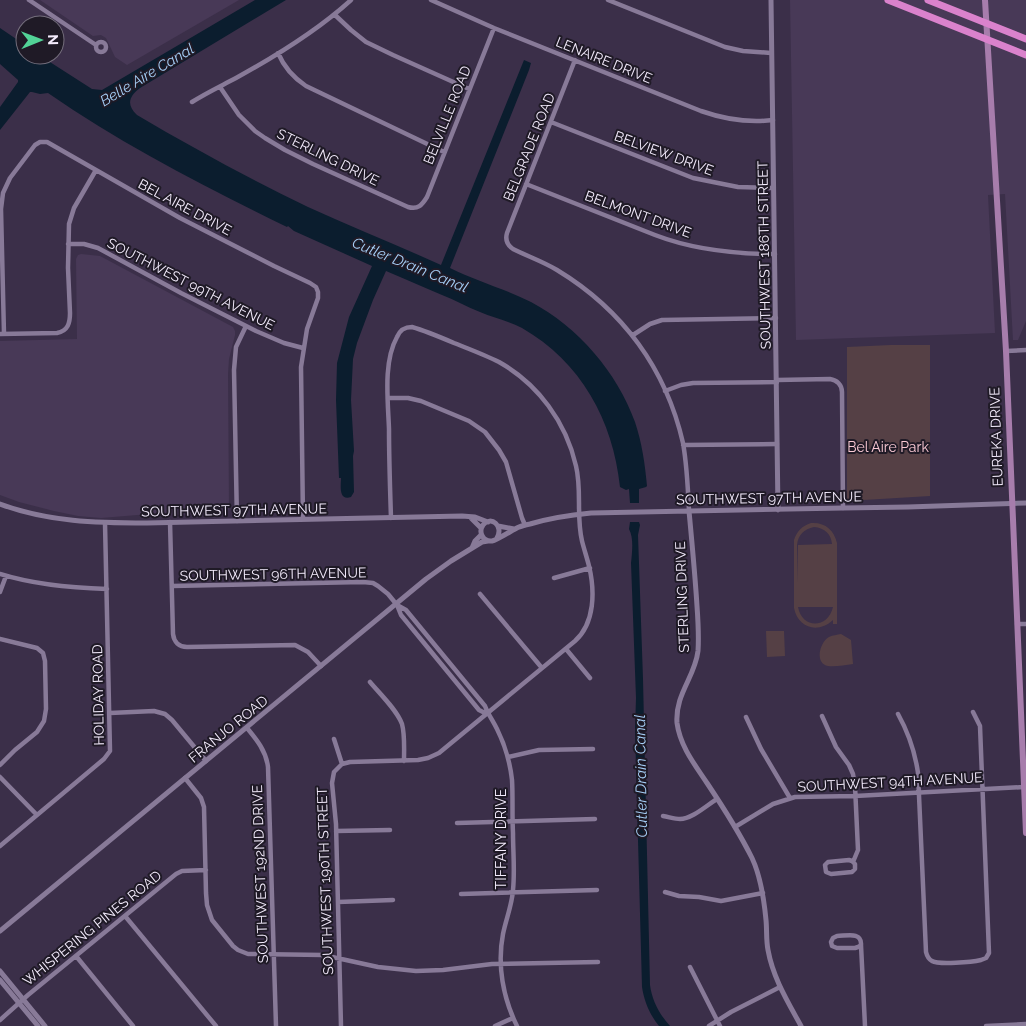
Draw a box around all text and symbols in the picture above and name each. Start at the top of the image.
north arrow [15,15,65,65]
street label: LENAIRE DRIVE [554,33,654,87]
text: N [45,34,61,45]
water label: Belle Aire Canal [97,40,197,110]
street label: BELVILLE ROAD [420,63,474,167]
street label: BELGRADE ROAD [500,91,558,203]
street label: STERLING DRIVE [274,125,382,189]
street label: BELVIEW DRIVE [612,128,716,178]
street label: SOUTHWEST 186TH STREET [754,160,774,349]
street label: BEL AIRE DRIVE [136,176,234,238]
street label: BELMONT DRIVE [583,187,693,241]
water label: Cutler Drain Canal [349,234,471,296]
street label: SOUTHWEST 99TH AVENUE [105,235,277,333]
street label: EUREKA DRIVE [986,387,1006,487]
park label: Bel Aire Park [847,439,929,455]
street label: SOUTHWEST 97TH AVENUE [676,488,862,508]
street label: SOUTHWEST 97TH AVENUE [141,500,327,520]
street label: STERLING DRIVE [672,541,692,653]
street label: SOUTHWEST 96TH AVENUE [179,564,367,584]
street label: HOLIDAY ROAD [89,644,107,746]
street label: FRANJO ROAD [185,692,271,766]
water label: Cutler Drain Canal [631,714,651,838]
street label: SOUTHWEST 94TH AVENUE [797,769,983,795]
street label: SOUTHWEST 192ND DRIVE [249,785,271,963]
street label: SOUTHWEST 190TH STREET [314,786,336,975]
street label: TIFFANY DRIVE [493,789,509,889]
street label: WHISPERING PINES ROAD [20,867,164,989]

